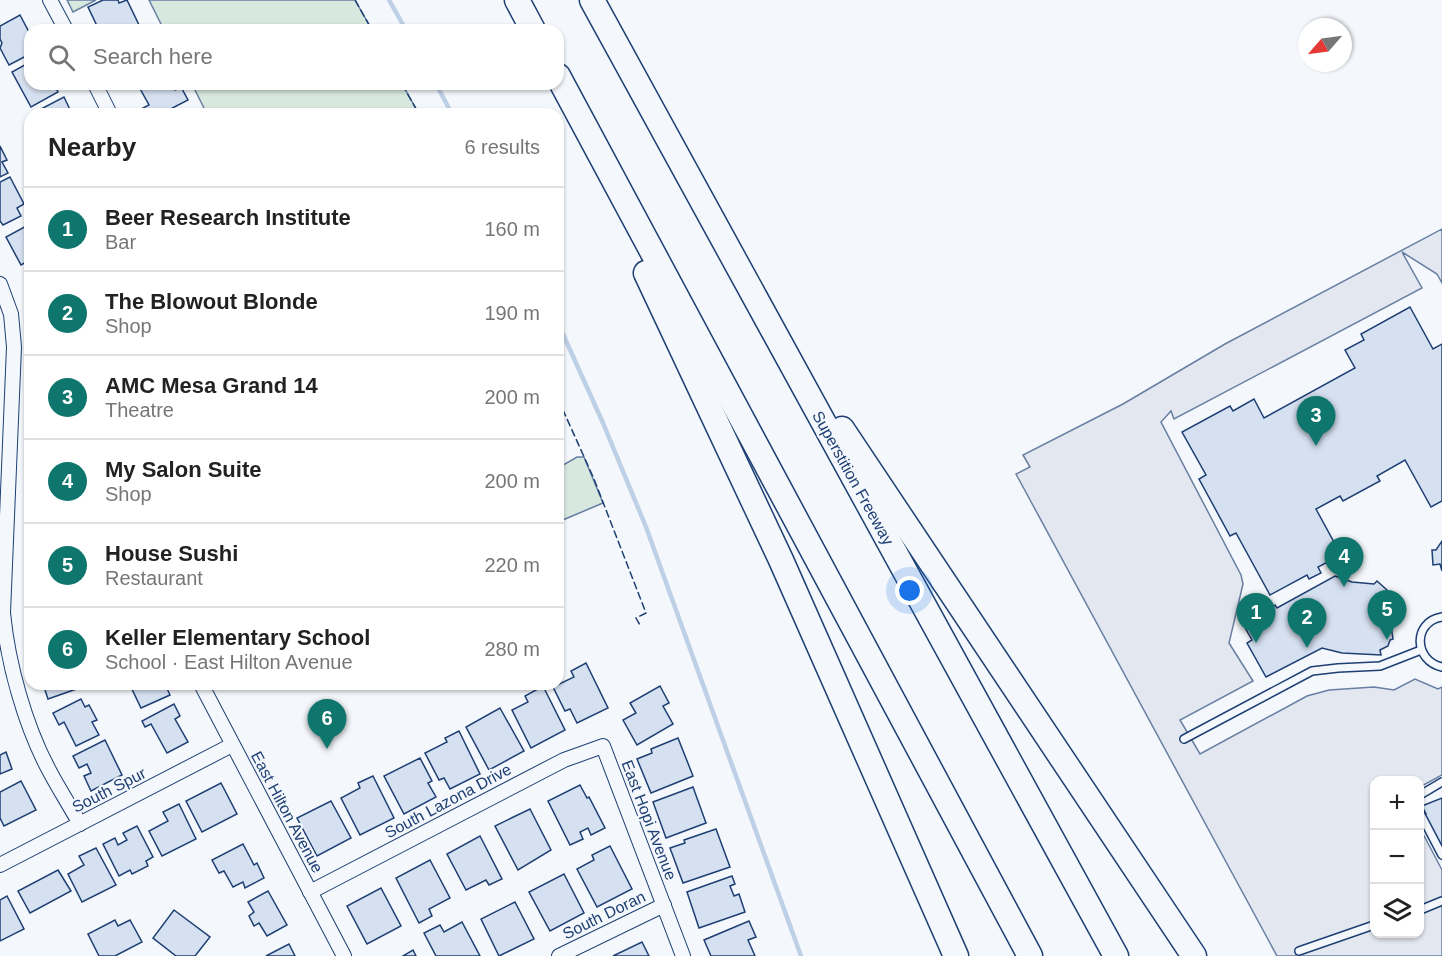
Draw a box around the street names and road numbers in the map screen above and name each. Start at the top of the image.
street label: Superstition Freeway [809,408,897,548]
street label: East Hilton Avenue [248,748,326,876]
street label: East Hopi Avenue [618,758,680,882]
street label: South Lazona Drive [382,760,514,841]
street label: South Spur [69,764,149,816]
street label: South Doran [560,888,648,942]

